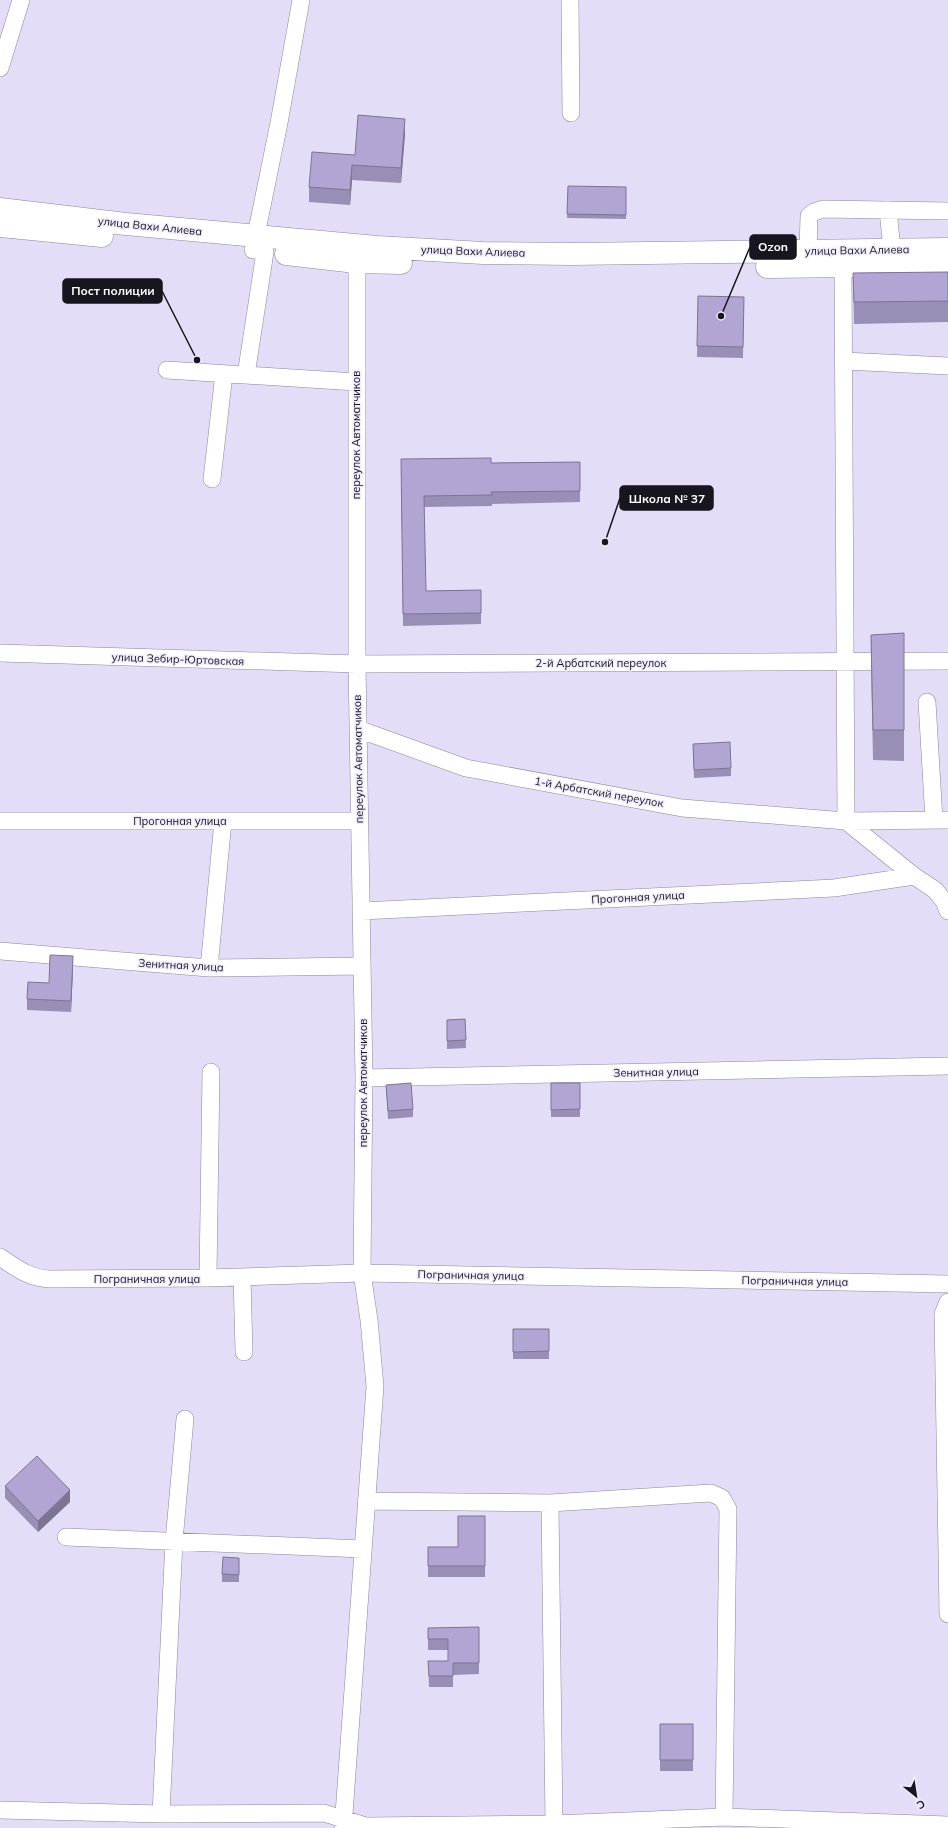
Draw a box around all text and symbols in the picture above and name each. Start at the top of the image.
street label: улица Вахи Алиева [97,214,203,238]
callout: Ozon [750,235,796,259]
text: Ozon [758,239,788,254]
street label: улица Вахи Алиева [421,242,525,260]
street label: улица Вахи Алиева [805,242,909,258]
callout: Пост полиции [63,279,162,303]
text: Пост полиции [71,283,155,298]
street label: переулок Автоматчиков [349,371,363,499]
callout: Школа № 37 [620,486,713,510]
text: Школа № 37 [629,491,705,506]
street label: улица Зебир-Юртовская [111,650,245,668]
street label: 2-й Арбатский переулок [536,656,666,670]
street label: переулок Автоматчиков [350,695,366,823]
street label: 1-й Арбатский переулок [533,774,665,810]
street label: Прогонная улица [133,814,227,828]
street label: Прогонная улица [591,888,685,906]
street label: Зенитная улица [138,956,224,974]
street label: переулок Автоматчиков [356,1019,370,1147]
street label: Зенитная улица [613,1064,699,1080]
street label: Пограничная улица [418,1267,524,1283]
street label: Пограничная улица [94,1272,200,1286]
street label: Пограничная улица [742,1273,848,1289]
north arrow [896,1776,936,1816]
text: С [914,1797,928,1813]

